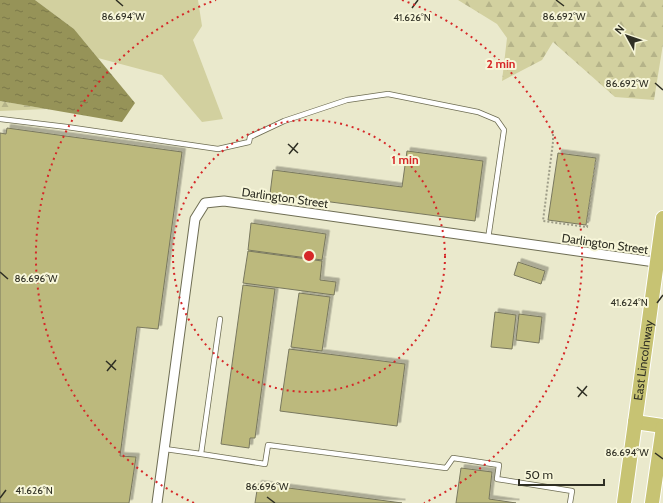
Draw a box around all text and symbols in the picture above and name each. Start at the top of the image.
text: 86.694°W [101,10,145,23]
text: 86.692°W [543,10,586,23]
text: 41.626°N [393,11,431,24]
north arrow [607,16,647,56]
text: N [611,22,627,37]
text: 2 min [487,56,515,71]
text: 86.692°W [606,77,649,90]
text: 1 min [391,152,419,167]
street label: Darlington Street [241,184,329,211]
street label: Darlington Street [561,230,649,257]
centre of rings [302,249,316,263]
text: 86.696°W [14,272,58,285]
text: 41.624°N [610,296,648,309]
street label: East Lincolnway [630,319,656,401]
text: 86.694°W [605,446,649,459]
scale bar [519,461,604,487]
text: 50 m [525,467,553,482]
text: 86.696°W [245,480,289,493]
text: 41.626°N [15,484,53,497]

